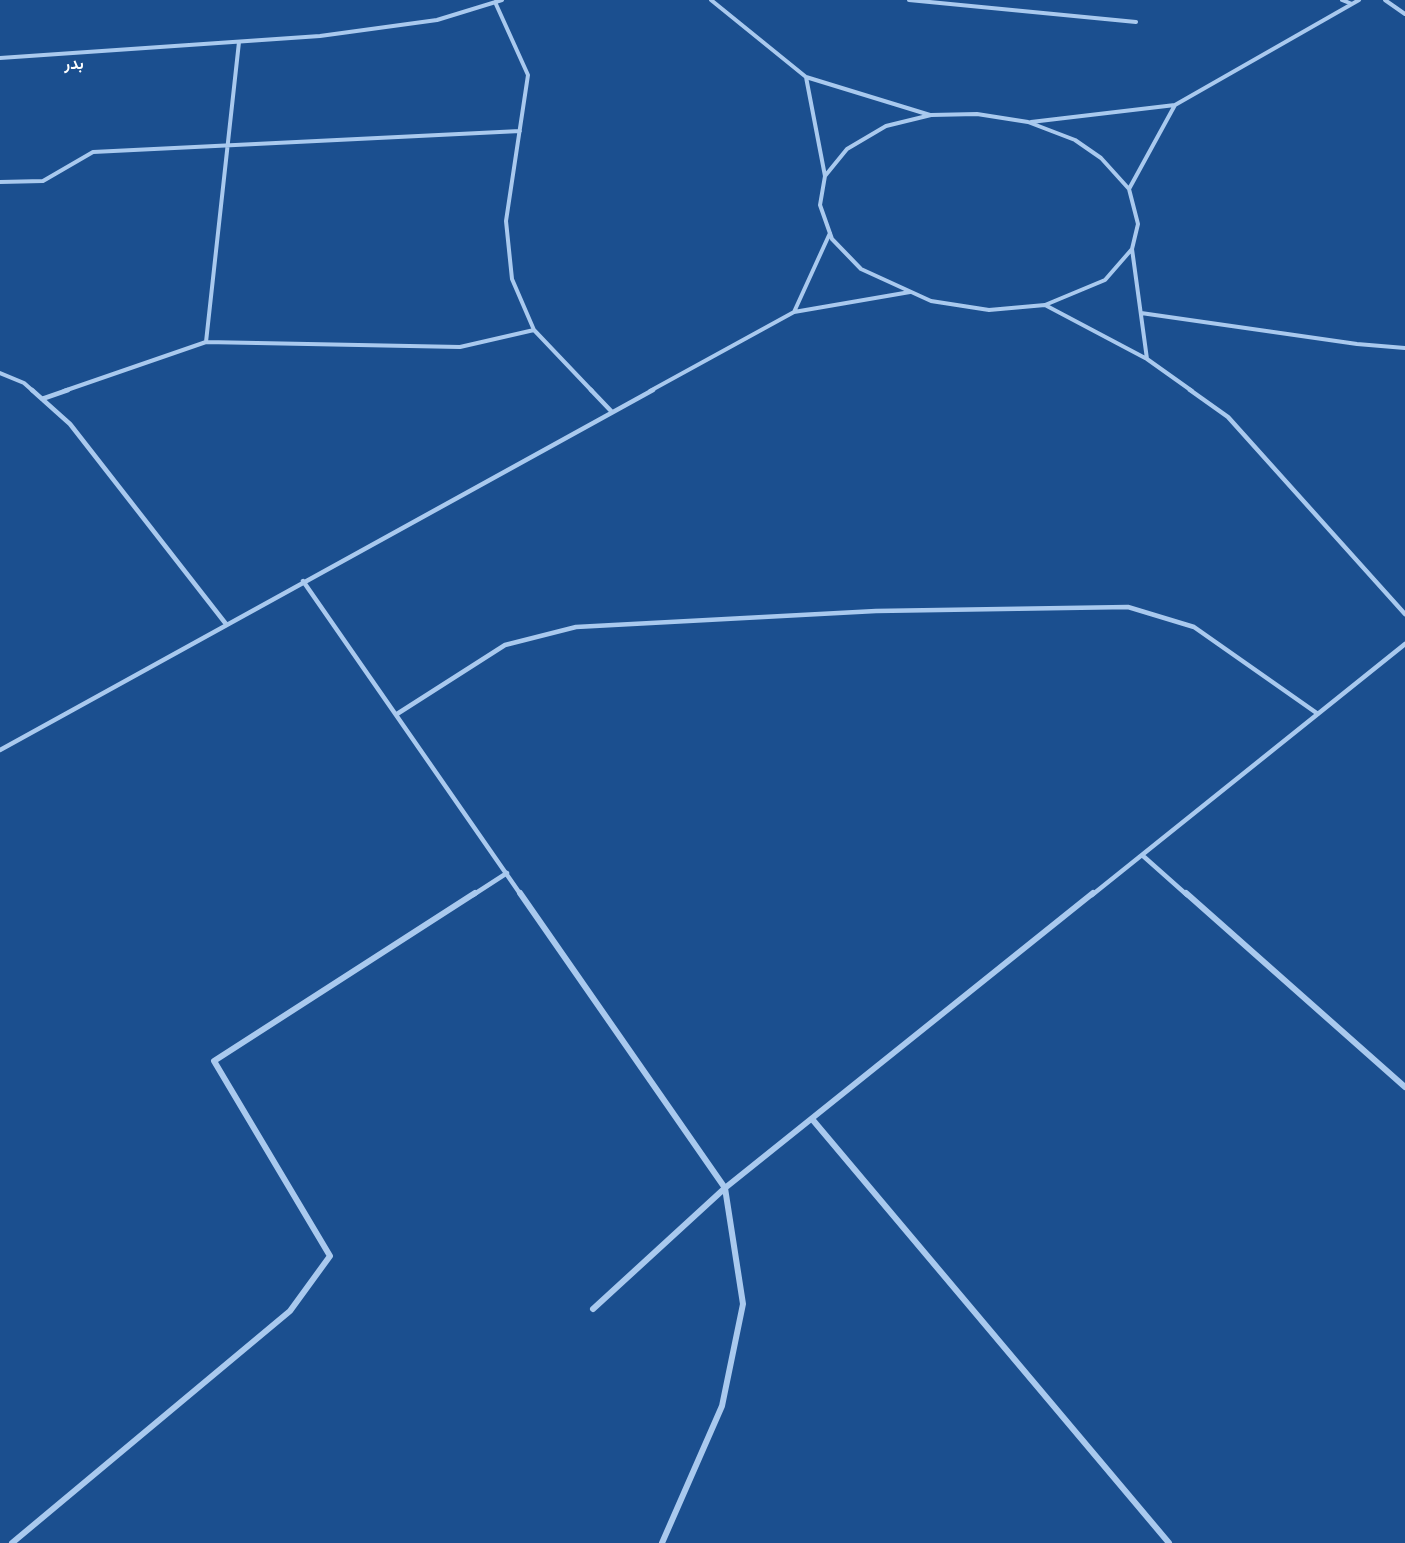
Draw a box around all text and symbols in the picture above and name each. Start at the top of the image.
district label: بدر [64,55,84,75]

